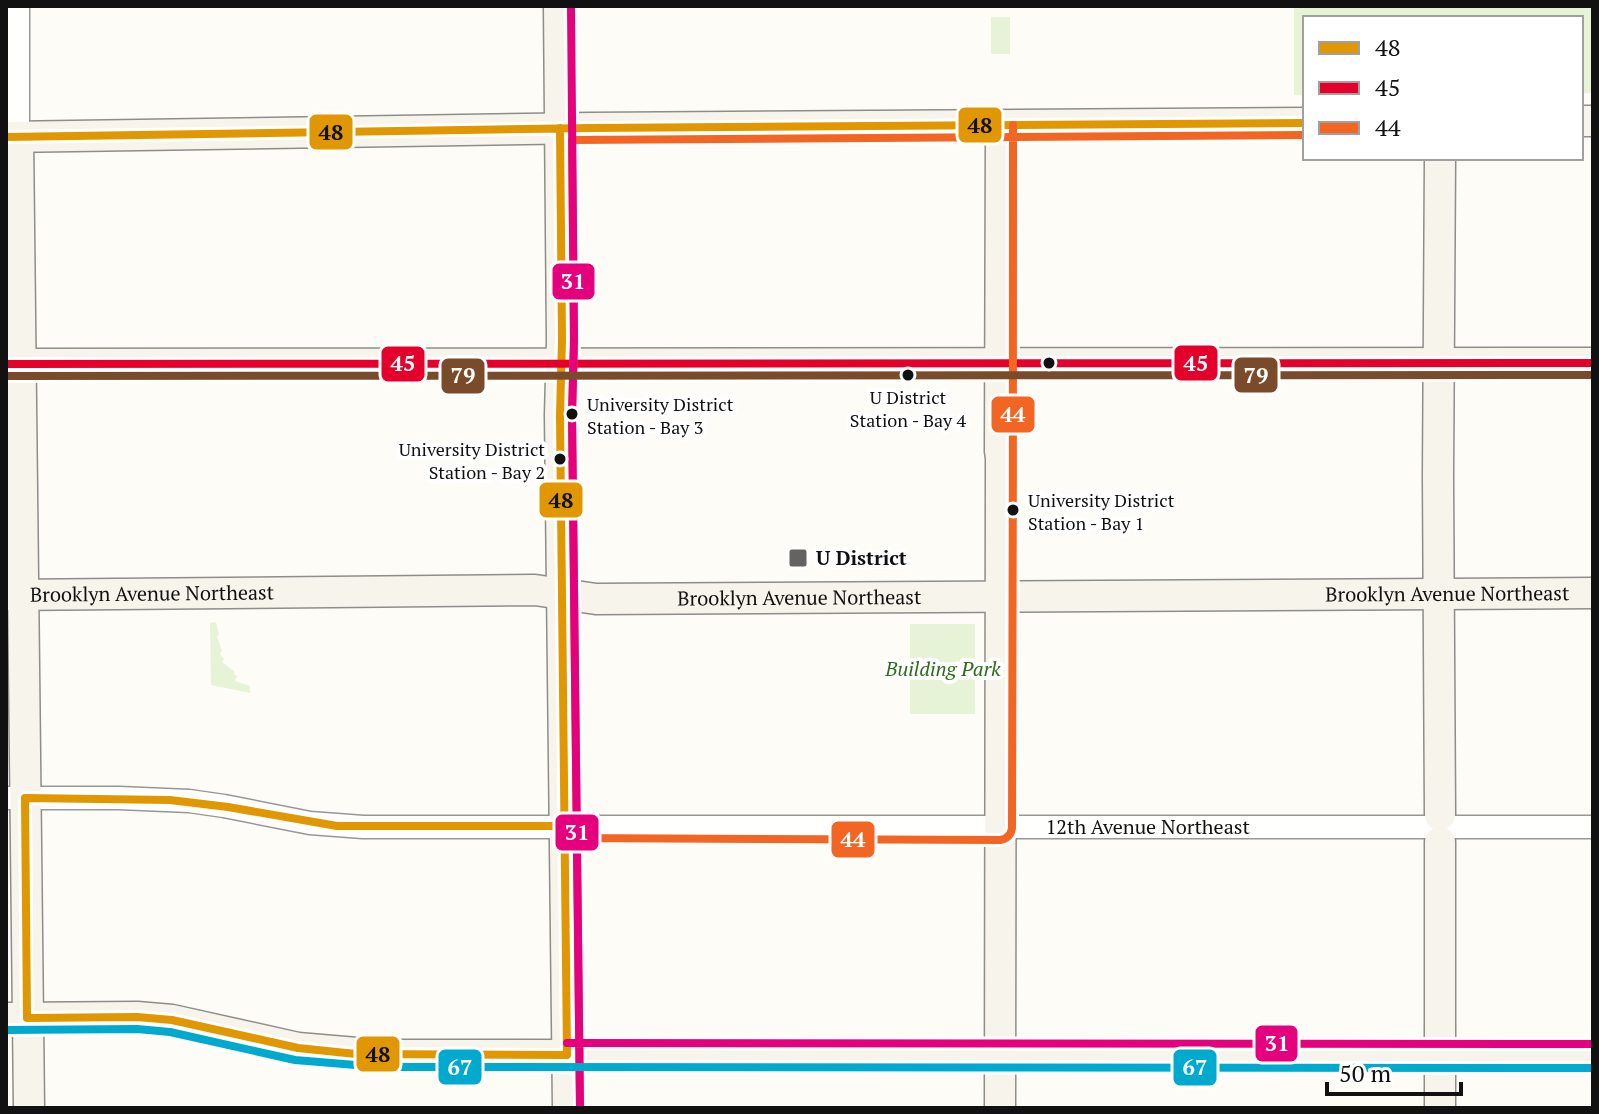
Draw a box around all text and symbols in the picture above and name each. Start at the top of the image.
legend [1303,16,1583,160]
text: 48 [1375,31,1401,63]
text: 45 [1375,71,1401,103]
line badge: 48 [957,106,1003,144]
text: 48 [968,110,992,139]
text: 44 [1375,111,1401,143]
line badge: 48 [308,113,354,151]
text: 48 [319,117,343,146]
line badge: 31 [551,262,596,301]
text: 31 [561,266,585,295]
line badge: 45 [1173,344,1219,382]
line badge: 45 [380,345,426,383]
text: 45 [391,348,415,377]
text: 45 [1184,348,1208,377]
unlabelled marker [1041,355,1057,371]
line badge: 79 [1233,356,1279,394]
line badge: 79 [440,357,486,395]
text: 79 [451,360,475,389]
text: 79 [1244,360,1268,389]
marker: U District Station - Bay 4 [900,367,916,383]
place label: U District Station - Bay 4 [850,385,967,432]
place label: University District Station - Bay 3 [587,392,734,439]
line badge: 44 [990,395,1036,434]
text: 44 [1001,399,1026,428]
marker: University District Station - Bay 3 [564,406,580,422]
place label: University District Station - Bay 2 [399,437,545,484]
marker: University District Station - Bay 2 [552,451,568,467]
line badge: 48 [538,481,584,519]
text: 48 [549,485,573,514]
place label: University District Station - Bay 1 [1028,488,1175,535]
marker: University District Station - Bay 1 [1005,502,1021,518]
place label: U District [816,544,907,571]
marker: U District [787,547,809,569]
street label: Brooklyn Avenue Northeast [30,578,275,608]
street label: Brooklyn Avenue Northeast [1325,579,1570,608]
street label: Brooklyn Avenue Northeast [677,583,922,612]
park label: Building Park [884,655,1001,682]
line badge: 31 [554,813,600,852]
street label: 12th Avenue Northeast [1046,813,1250,840]
text: 31 [565,817,589,846]
line badge: 44 [830,820,876,859]
text: 44 [841,824,866,853]
line badge: 31 [1254,1024,1299,1063]
text: 31 [1265,1028,1289,1057]
line badge: 48 [355,1035,401,1073]
text: 48 [366,1039,390,1068]
scale bar [1327,1046,1461,1096]
line badge: 67 [437,1048,483,1086]
line badge: 67 [1172,1048,1218,1087]
text: 67 [448,1052,472,1081]
text: 67 [1183,1052,1207,1081]
text: 50 m [1339,1057,1391,1089]

